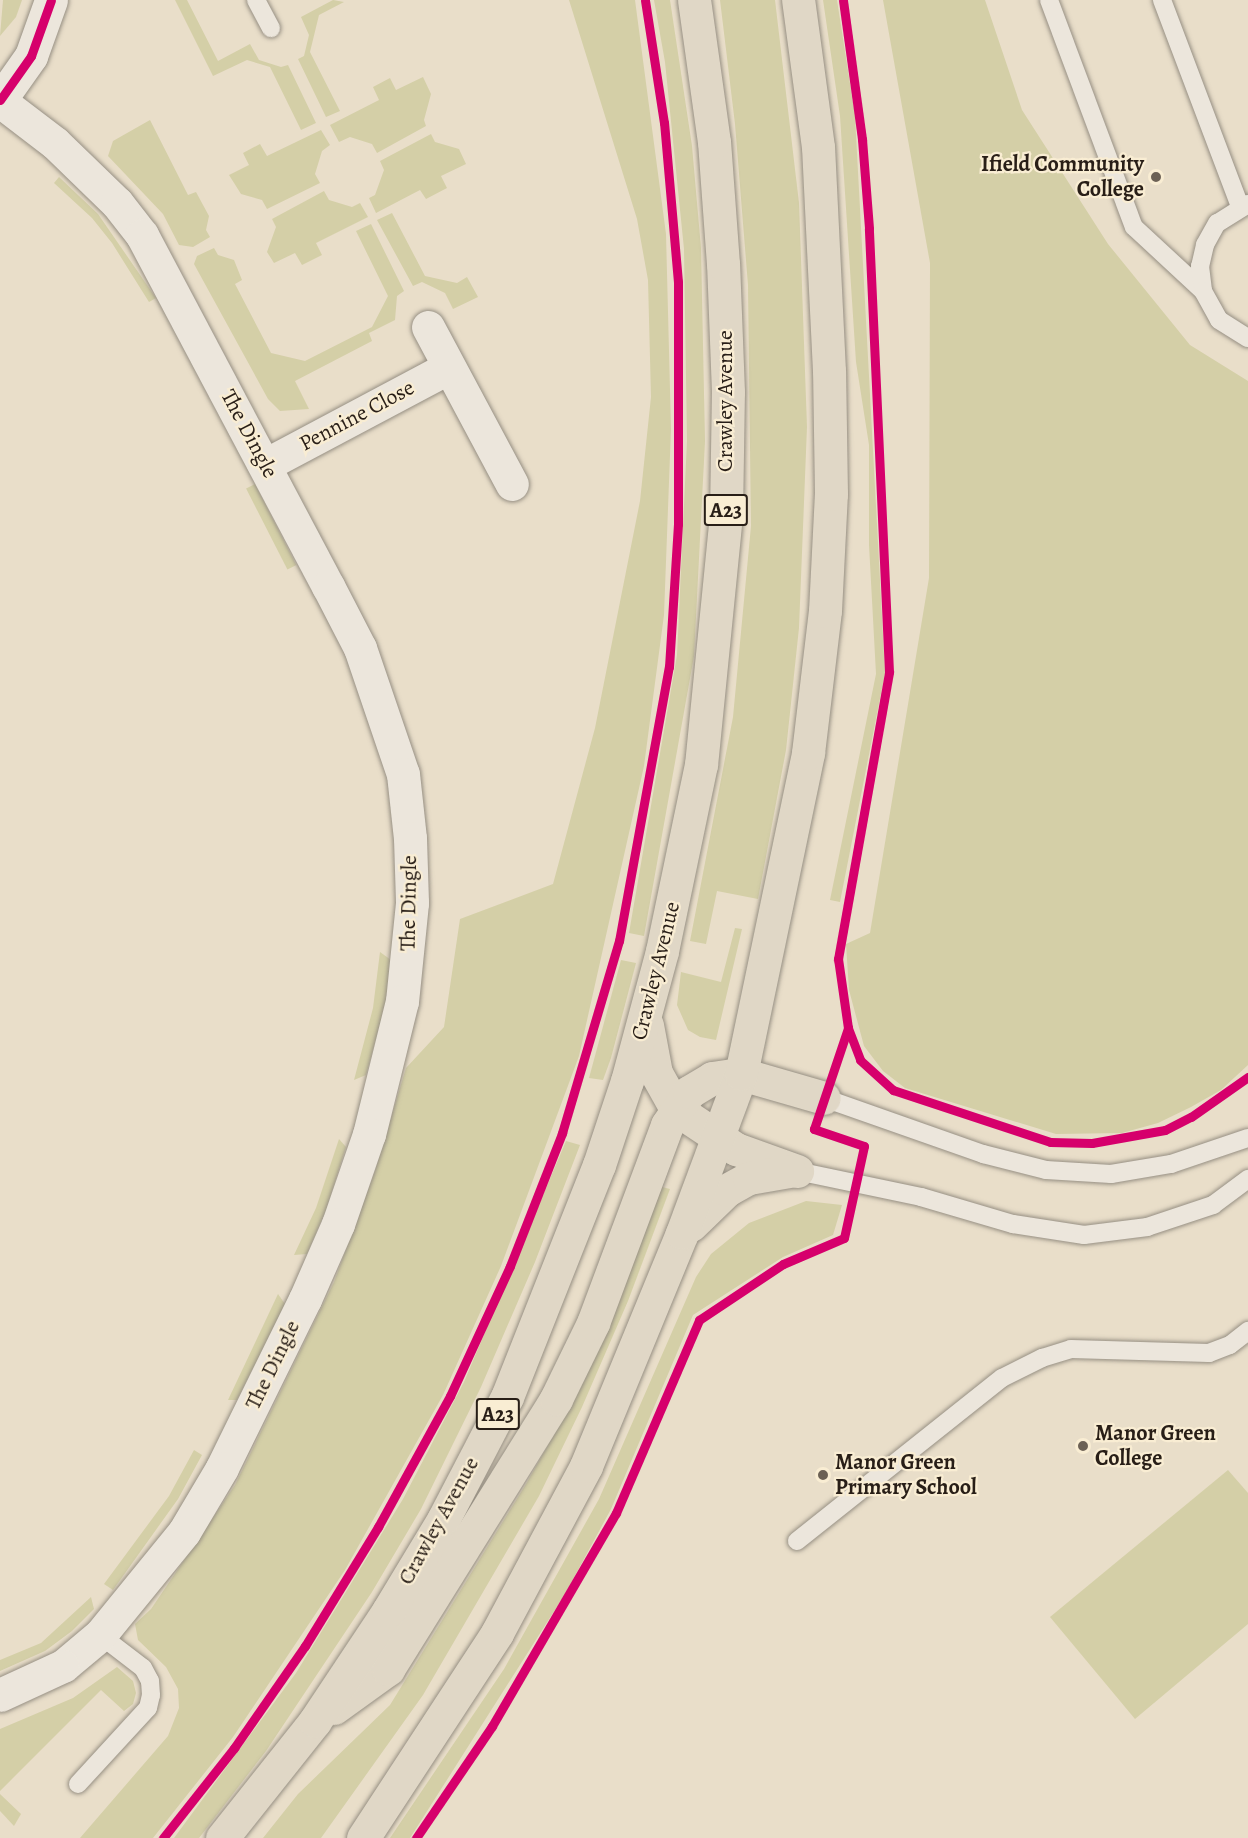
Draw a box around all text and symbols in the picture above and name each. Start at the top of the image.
place label: Ifield Community College [981,151,1144,202]
marker: Ifield Community College [1149,170,1163,184]
street label: Crawley Avenue [713,330,739,472]
street label: Pennine Close [295,375,419,457]
street label: The Dingle [215,385,283,483]
road number: A23 [704,492,748,528]
street label: The Dingle [395,855,423,951]
street label: Crawley Avenue [626,899,686,1043]
street label: The Dingle [240,1316,306,1414]
road number: A23 [476,1396,520,1432]
place label: Manor Green College [1095,1420,1216,1472]
marker: Manor Green College [1076,1439,1090,1453]
place label: Manor Green Primary School [835,1449,977,1500]
street label: Crawley Avenue [393,1453,485,1589]
marker: Manor Green Primary School [816,1468,830,1482]

